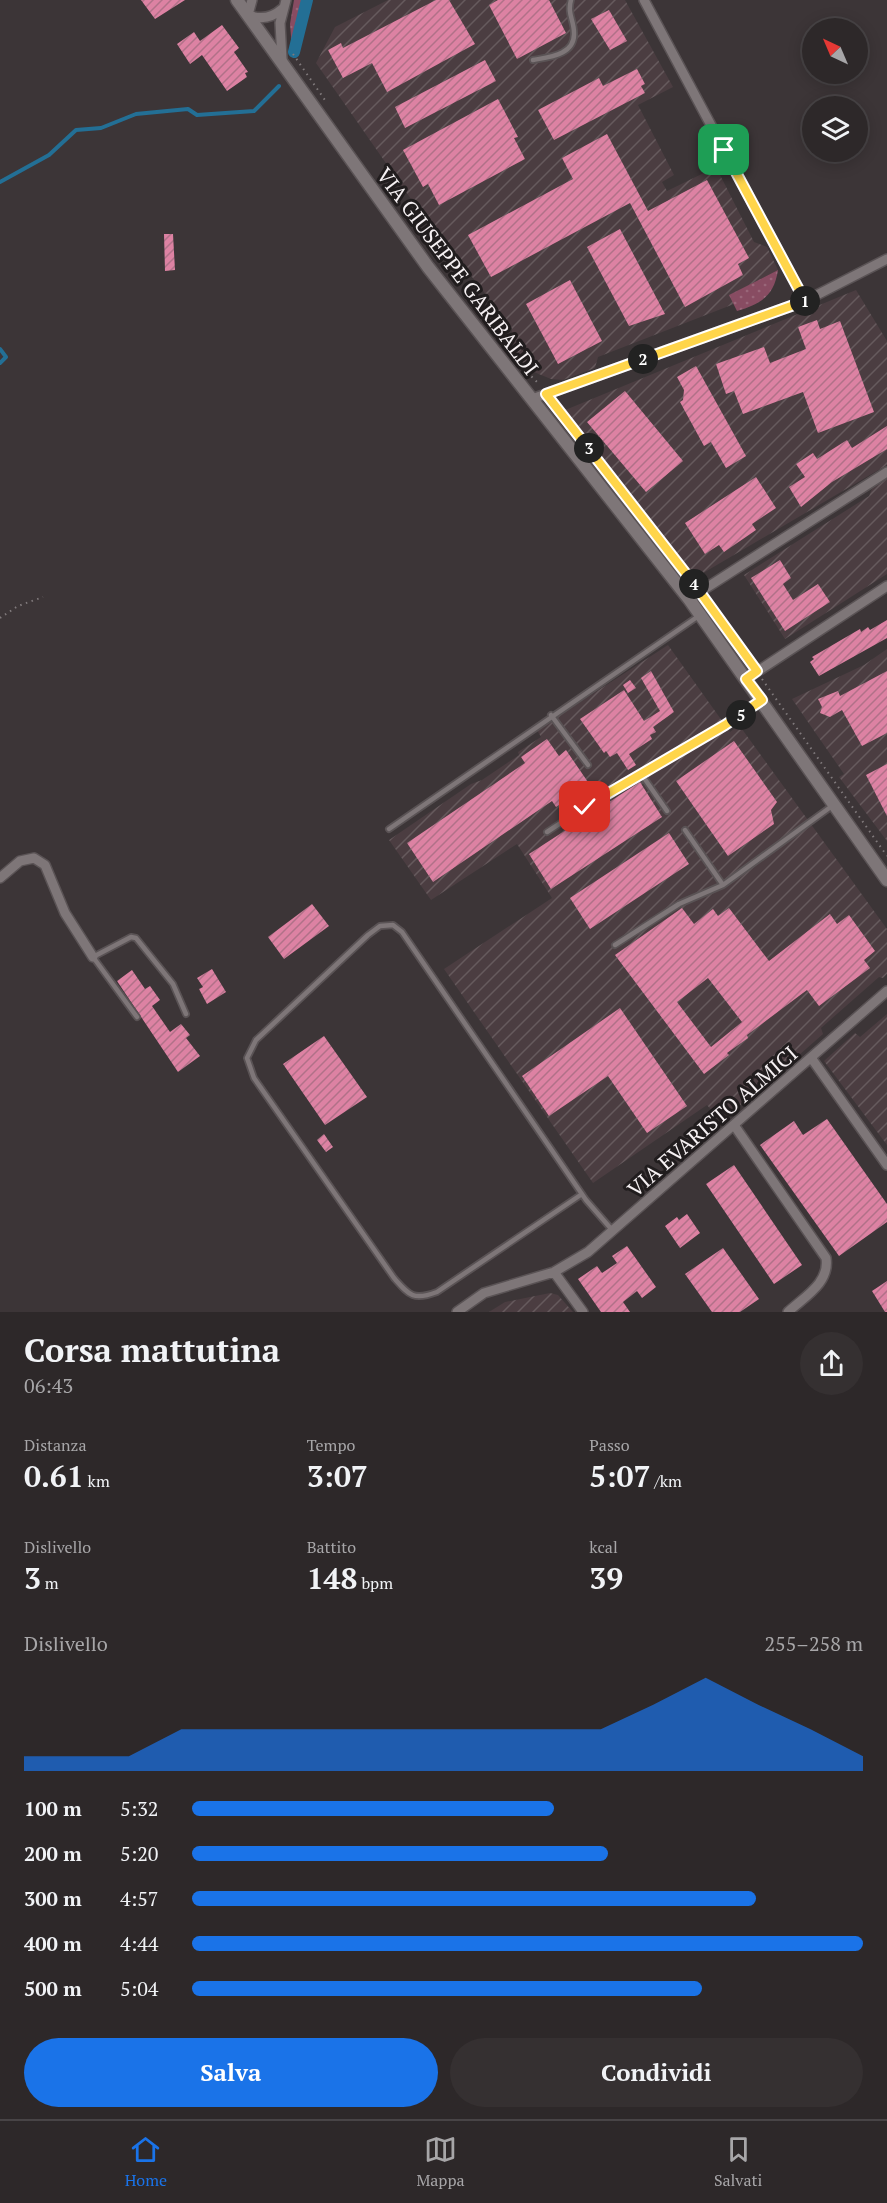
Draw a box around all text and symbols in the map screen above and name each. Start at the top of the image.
north arrow [802,18,868,84]
map controls [802,18,868,162]
button: layers [802,96,868,162]
pin [698,124,749,175]
icon: arrive [707,133,740,166]
street label: VIA GIUSEPPE GARIBALDI [371,161,545,381]
pin: 1 [790,286,820,316]
text: 1 [800,290,810,312]
pin: 2 [628,344,658,374]
text: 2 [638,348,648,370]
pin: 3 [574,433,604,463]
text: 3 [584,437,594,459]
pin: 4 [679,569,709,599]
text: 4 [689,573,699,595]
pin: 5 [726,700,756,730]
text: 5 [736,704,746,726]
pin [559,781,610,832]
icon: check [568,790,601,823]
street label: VIA EVARISTO ALMICI [621,1039,803,1203]
text: Corsa mattutina [24,1328,280,1371]
button: share [800,1332,863,1395]
text: 06:43 [24,1372,73,1399]
text: Distanza [24,1434,86,1456]
text: Tempo [307,1434,355,1456]
text: Passo [589,1434,630,1456]
text: 0.61 [24,1456,84,1496]
text: 3:07 [307,1456,368,1496]
text: 5:07 [589,1456,650,1496]
text: km [84,1470,110,1492]
text: /km [650,1470,682,1492]
text: Dislivello [24,1536,91,1558]
text: Battito [307,1536,356,1558]
text: kcal [589,1536,618,1558]
text: 3 [24,1558,41,1598]
text: 148 [307,1558,358,1598]
text: 39 [589,1558,623,1598]
text: m [41,1572,59,1594]
text: bpm [358,1572,393,1594]
text: Dislivello [24,1630,108,1657]
text: 255–258 m [764,1630,863,1657]
text: 100 m [24,1795,82,1822]
text: 5:32 [120,1795,159,1822]
text: 200 m [24,1840,82,1867]
text: 5:20 [120,1840,159,1867]
text: 300 m [24,1885,82,1912]
text: 4:57 [120,1885,159,1912]
text: 400 m [24,1930,82,1957]
text: 4:44 [120,1930,159,1957]
text: 500 m [24,1975,82,2002]
text: 5:04 [120,1975,159,2002]
button: Salva [24,2038,438,2107]
button: Condividi [450,2038,863,2107]
tab: Home [125,2133,167,2191]
tab: Mappa [416,2133,465,2191]
tab: Salvati [714,2133,762,2191]

